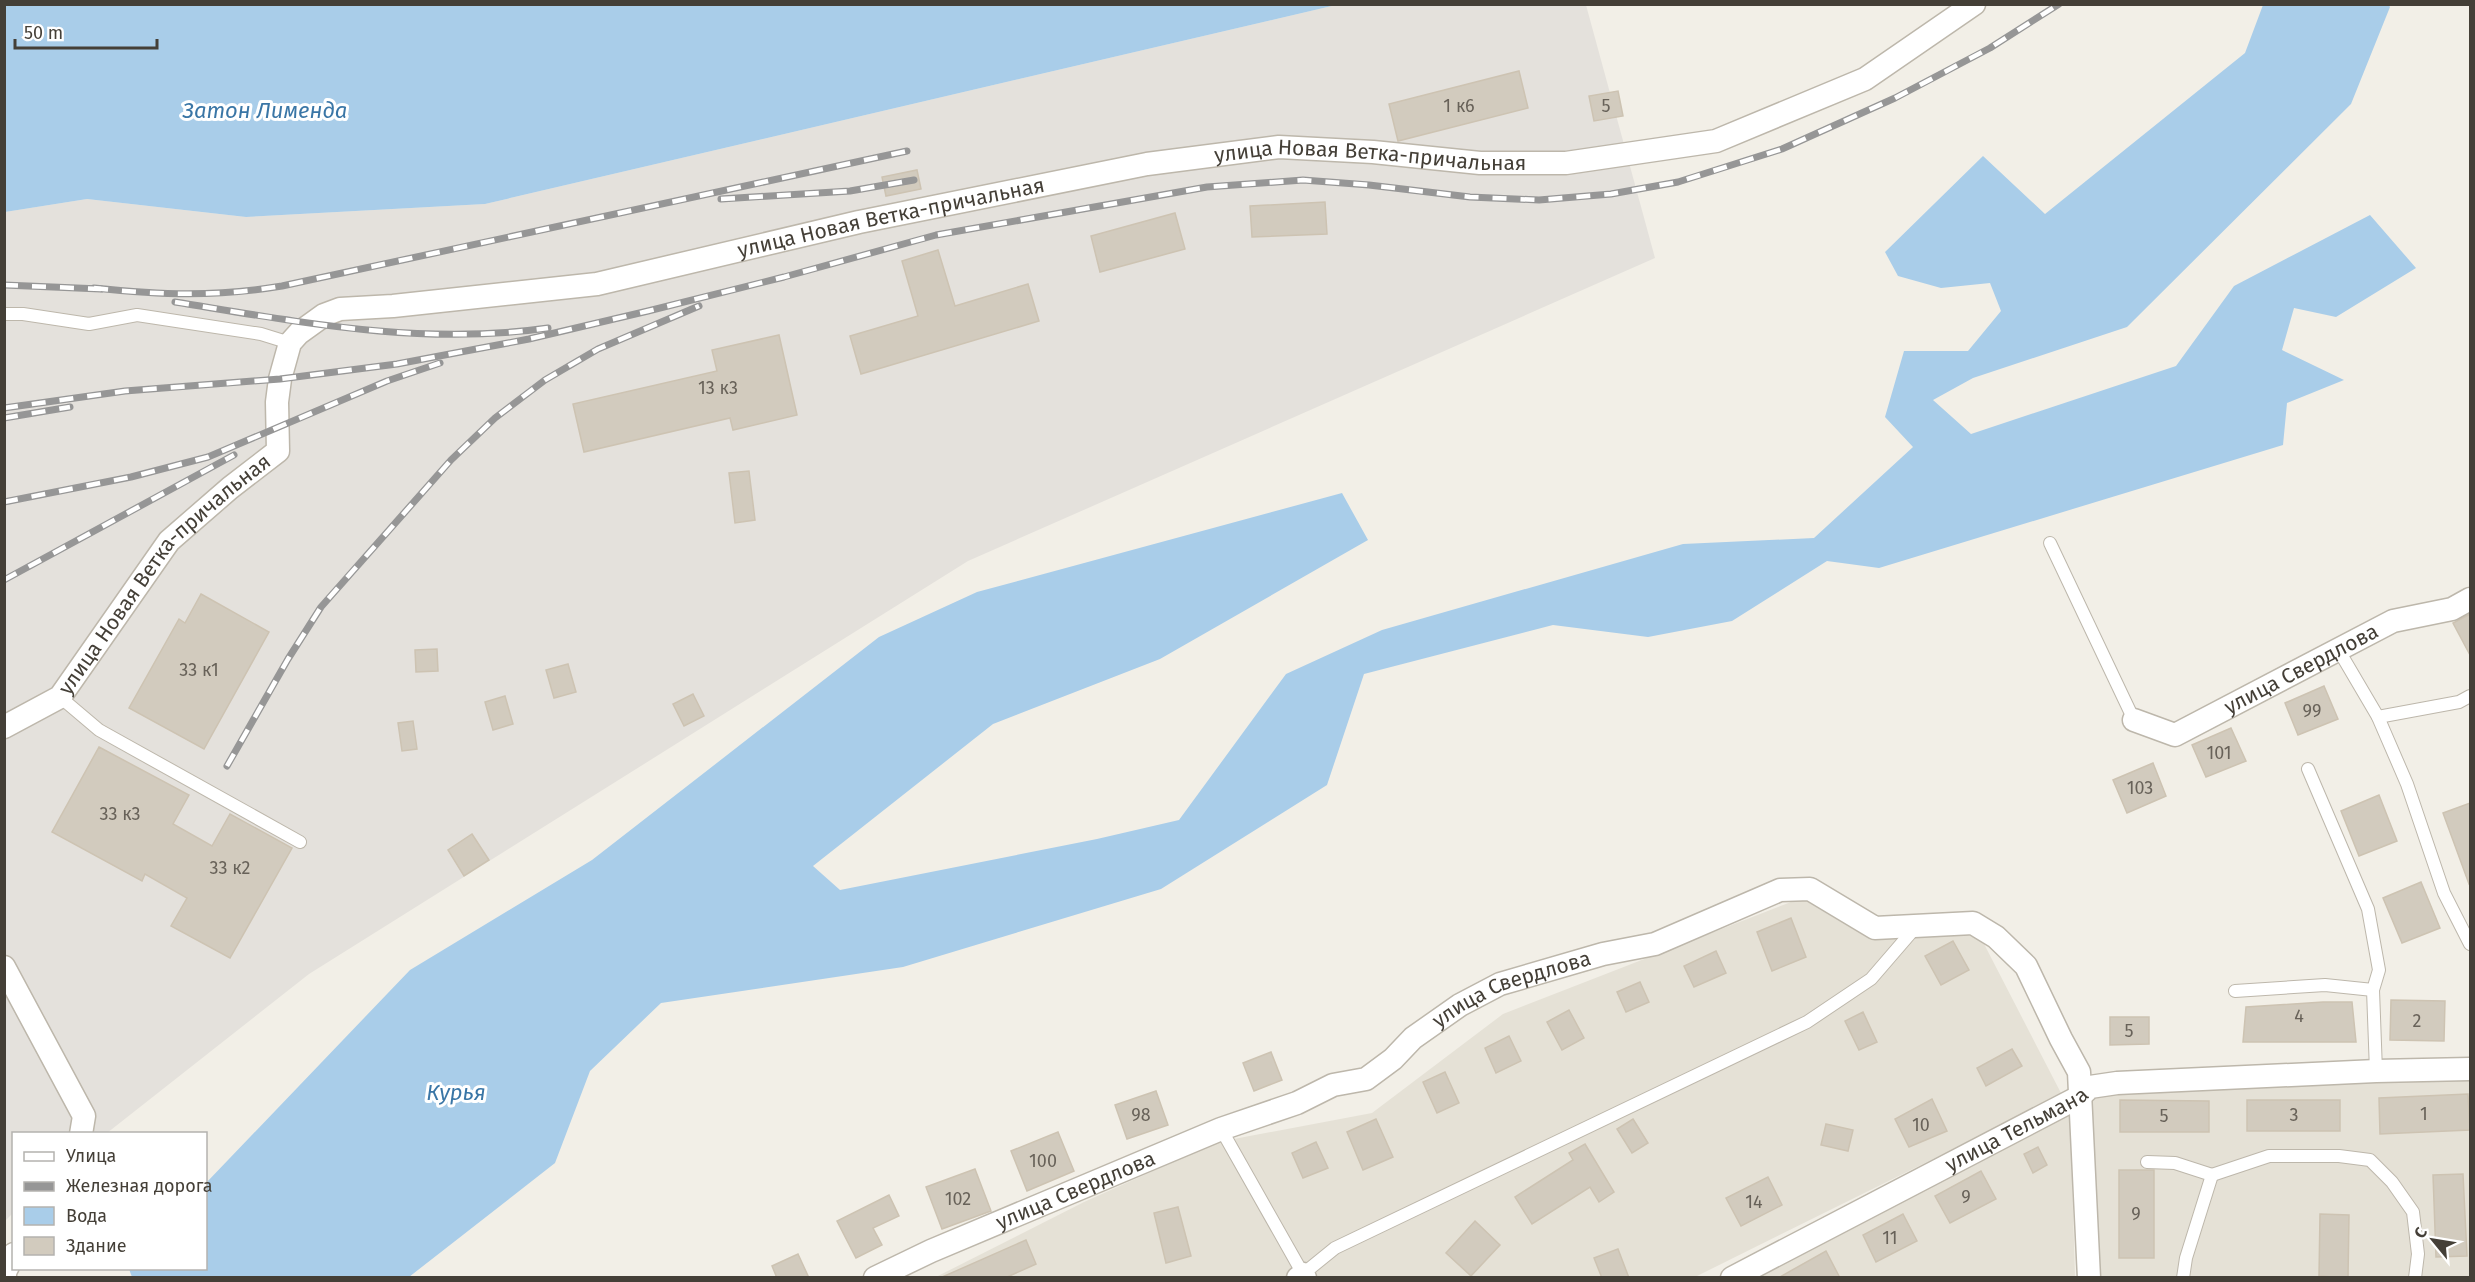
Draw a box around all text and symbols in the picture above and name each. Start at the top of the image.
scale bar [15,12,158,50]
text: 50 m [24,22,63,44]
house number: 1 к6 [1443,95,1475,117]
house number: 5 [1601,95,1611,117]
water label: Затон Лименда [182,97,347,124]
street label: улица Новая Ветка-причальная [1213,134,1526,176]
street label: улица Новая Ветка-причальная [735,172,1047,263]
house number: 13 к3 [698,377,738,399]
street label: улица Новая Ветка-причальная [53,448,276,700]
street label: улица Свердлова [2220,618,2383,720]
house number: 33 к1 [179,659,219,681]
house number: 99 [2303,700,2321,722]
house number: 101 [2206,742,2232,764]
house number: 103 [2127,777,2153,799]
house number: 33 к3 [99,803,141,825]
house number: 33 к2 [210,857,251,879]
street label: улица Свердлова [1427,945,1594,1034]
house number: 4 [2294,1005,2304,1027]
house number: 2 [2413,1010,2422,1032]
house number: 5 [2124,1020,2134,1042]
water label: Курья [426,1079,486,1106]
street label: улица Тельмана [1941,1082,2094,1177]
house number: 1 [2420,1103,2428,1125]
house number: 98 [1131,1104,1151,1126]
house number: 3 [2290,1104,2298,1126]
house number: 5 [2159,1105,2169,1127]
house number: 10 [1912,1114,1930,1136]
legend [12,1132,207,1270]
text: Улица [66,1145,116,1167]
street label: улица Свердлова [992,1145,1159,1235]
house number: 100 [1029,1150,1057,1172]
text: Железная дорога [66,1175,213,1197]
house number: 9 [1961,1186,1971,1208]
house number: 102 [945,1188,971,1210]
house number: 14 [1745,1191,1763,1213]
house number: 9 [2131,1203,2141,1225]
text: Вода [66,1205,107,1227]
north arrow [2403,1210,2463,1270]
text: С [2410,1223,2431,1241]
house number: 11 [1882,1227,1898,1249]
text: Здание [66,1235,127,1257]

